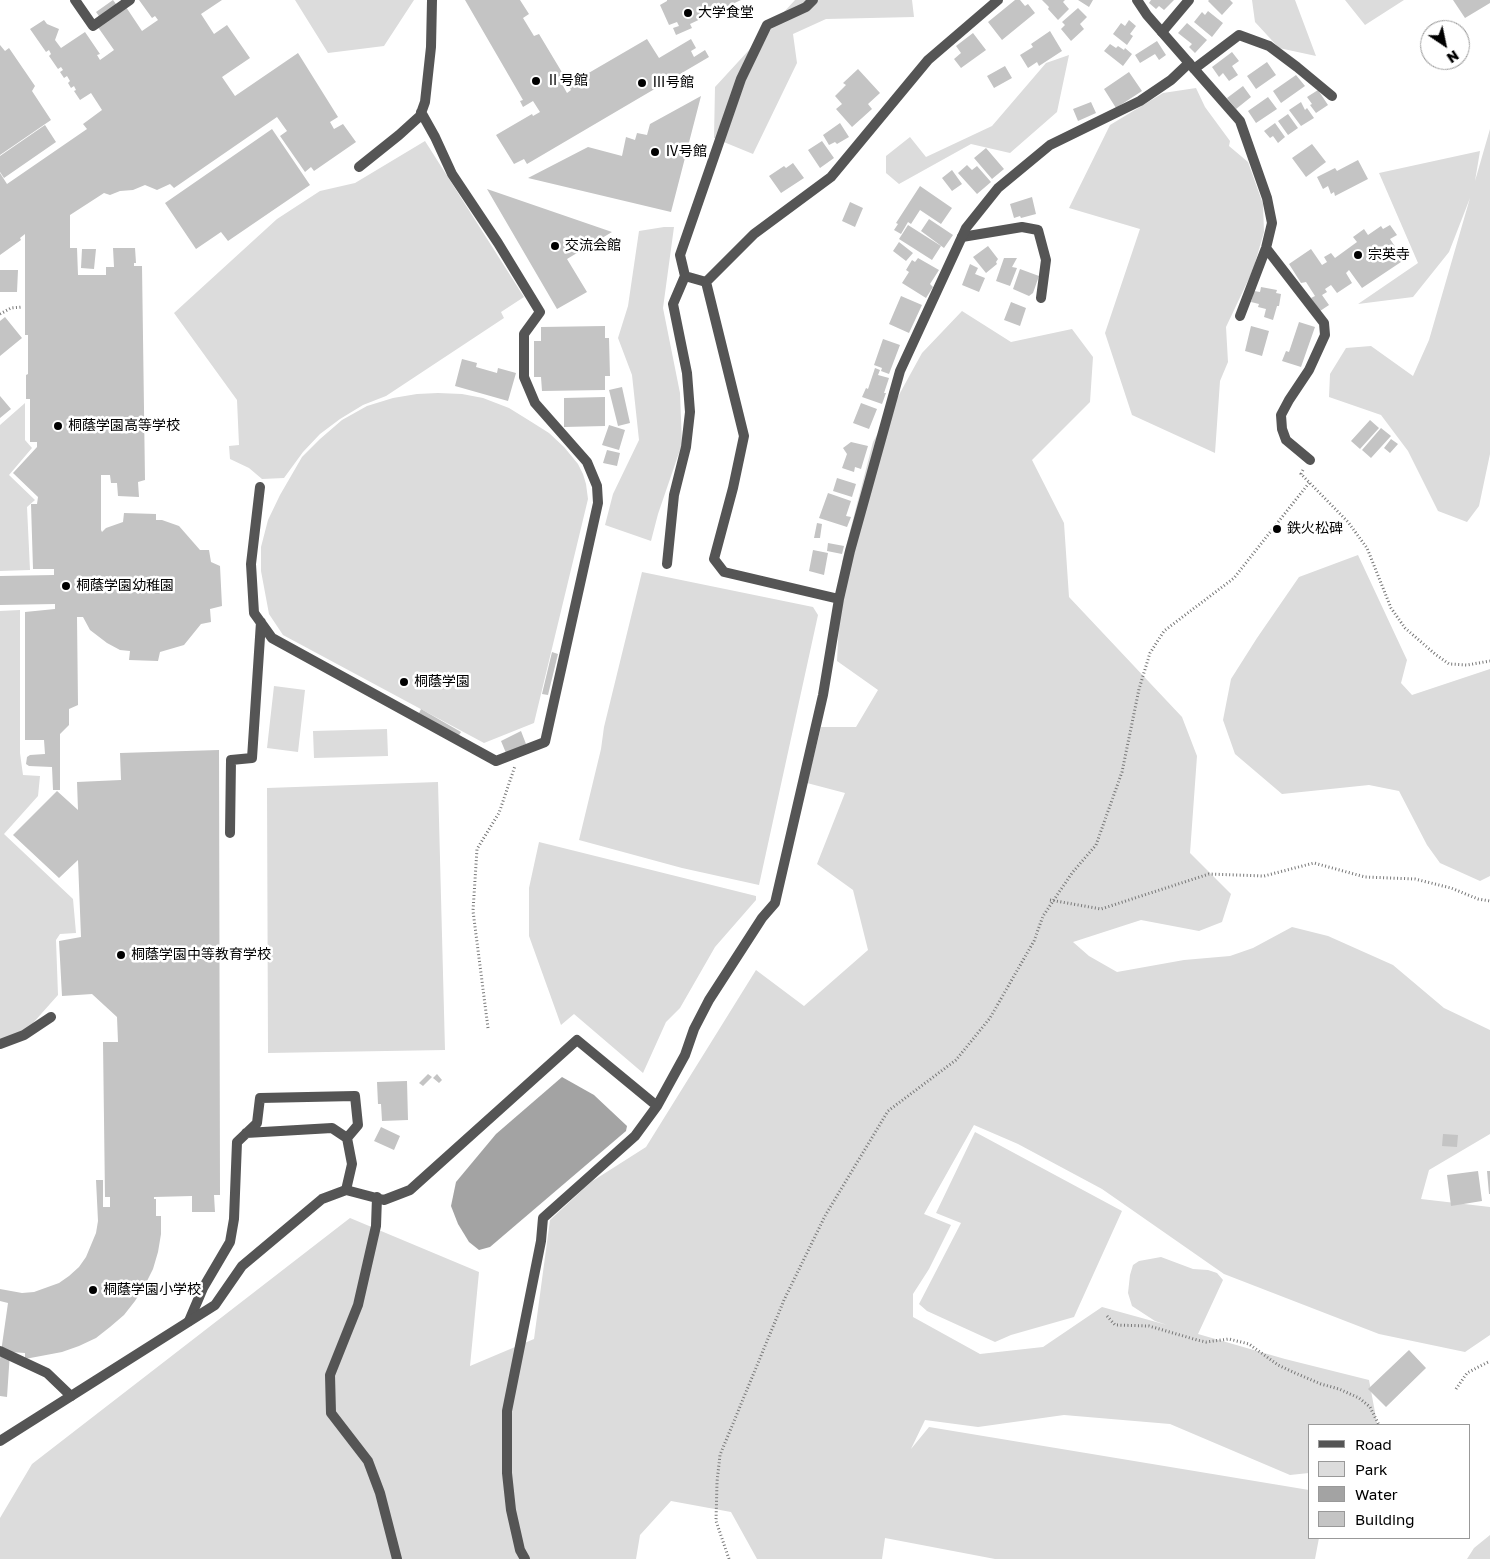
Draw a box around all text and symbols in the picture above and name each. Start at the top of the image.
place label: 大学食堂 [698,5,754,21]
marker: 大学食堂 [682,7,694,19]
north arrow [1420,20,1470,70]
text: N [1444,47,1462,67]
place label: Ⅱ号館 [546,73,588,89]
marker: Ⅱ号館 [530,75,542,87]
place label: Ⅲ号館 [652,75,694,91]
marker: Ⅲ号館 [636,77,648,89]
place label: Ⅳ号館 [665,144,707,160]
marker: Ⅳ号館 [649,146,661,158]
place label: 交流会館 [565,238,621,254]
marker: 交流会館 [549,240,561,252]
place label: 宗英寺 [1368,247,1410,263]
marker: 宗英寺 [1352,249,1364,261]
place label: 桐蔭学園高等学校 [68,418,180,434]
marker: 桐蔭学園高等学校 [52,420,64,432]
place label: 鉄火松碑 [1287,521,1343,537]
marker: 鉄火松碑 [1271,523,1283,535]
place label: 桐蔭学園幼稚園 [76,578,174,594]
marker: 桐蔭学園幼稚園 [60,580,72,592]
place label: 桐蔭学園 [414,674,470,690]
marker: 桐蔭学園 [398,676,410,688]
place label: 桐蔭学園中等教育学校 [131,947,271,963]
marker: 桐蔭学園中等教育学校 [115,949,127,961]
place label: 桐蔭学園小学校 [103,1282,201,1298]
marker: 桐蔭学園小学校 [87,1284,99,1296]
legend [1308,1424,1470,1539]
text: Road [1355,1435,1392,1453]
text: Park [1355,1460,1387,1478]
text: Water [1355,1485,1398,1503]
text: Building [1355,1510,1415,1528]

